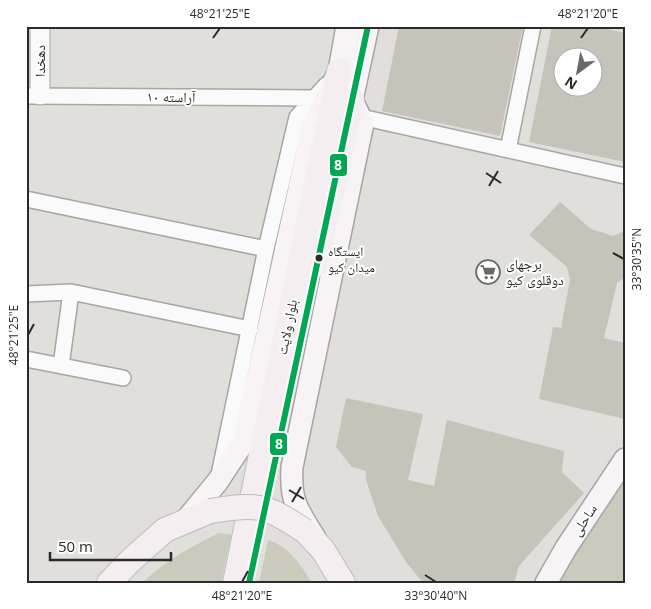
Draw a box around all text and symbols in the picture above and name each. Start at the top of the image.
text: 48°21'25"E [190,5,250,22]
text: 48°21'20"E [558,5,618,22]
street label: دهخدا [30,45,49,77]
north arrow [554,48,604,98]
text: N [561,72,581,95]
street label: آراسته ۱۰ [146,87,196,106]
line badge: 8 [329,153,348,177]
text: 8 [334,155,342,174]
text: 33°30'35"N [628,228,645,290]
place label: ایستگاه میدان کیو [328,242,375,276]
marker: ایستگاه میدان کیو [314,253,324,263]
place label: برجهای دوقلوی کیو [506,254,564,289]
supermarket icon: برجهای دوقلوی کیو [475,259,501,285]
street label: بلوار ولایت [272,297,301,356]
text: 48°21'25"E [5,305,22,365]
line badge: 8 [269,432,288,456]
text: 8 [275,434,283,453]
street label: ساحلی [566,500,601,539]
scale bar [50,529,171,561]
text: 50 m [58,536,93,556]
text: 48°21'20"E [212,587,272,604]
text: 33°30'40"N [405,587,467,604]

